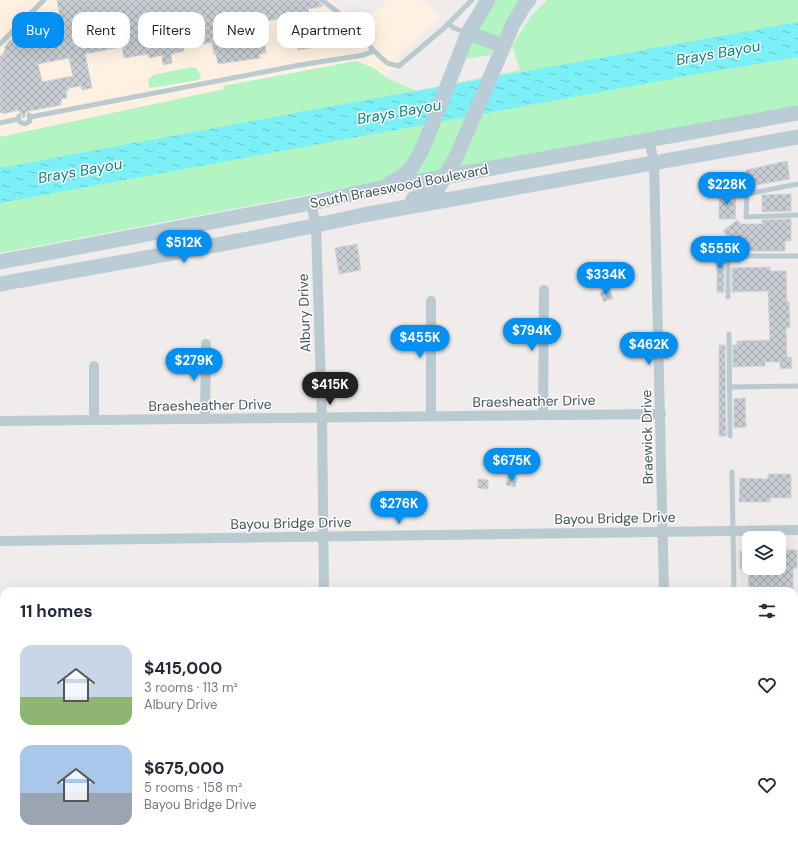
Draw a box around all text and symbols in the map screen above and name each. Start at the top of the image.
chip: Buy [12,12,64,48]
chip: Rent [72,12,130,48]
chip: Filters [138,12,205,48]
chip: New [213,12,269,48]
chip: Apartment [277,12,375,48]
water label: Brays Bayou [674,36,762,70]
water label: Brays Bayou [355,95,443,129]
water label: Brays Bayou [36,154,124,188]
street label: South Braeswood Boulevard [308,160,490,212]
pin: $228K [699,172,755,206]
text: $228K [707,176,747,193]
pin: $512K [156,230,212,264]
text: $512K [166,234,202,251]
pin: $555K [692,236,748,270]
text: $555K [700,240,740,257]
pin: $334K [578,262,634,296]
text: $334K [586,266,626,283]
street label: Albury Drive [294,273,314,353]
pin: $794K [504,318,560,352]
text: $794K [512,322,552,339]
pin: $455K [392,325,448,359]
text: $455K [400,329,440,346]
pin: $462K [621,332,677,366]
text: $462K [629,336,669,353]
pin: $279K [166,348,222,382]
text: $279K [175,352,213,369]
pin: $415K [302,372,358,406]
text: $415K [311,376,349,393]
street label: Braewick Drive [637,389,657,485]
street label: Braesheather Drive [472,391,596,411]
street label: Braesheather Drive [148,395,272,415]
pin: $675K [484,448,540,482]
text: $675K [492,452,532,469]
pin: $276K [371,491,427,525]
text: $276K [380,495,418,512]
street label: Bayou Bridge Drive [554,508,676,528]
street label: Bayou Bridge Drive [230,513,352,533]
map controls [742,531,786,575]
button: layers [742,531,786,575]
text: 11 homes [20,600,93,622]
icon: filters [756,600,778,622]
text: $415,000 [144,657,222,679]
icon: home [52,661,100,709]
icon: heart [756,674,778,696]
text: 3 rooms · 113 m² [144,679,238,696]
text: Albury Drive [144,696,217,713]
text: $675,000 [144,757,224,779]
icon: home [52,761,100,809]
icon: heart [756,774,778,796]
text: 5 rooms · 158 m² [144,779,242,796]
text: Bayou Bridge Drive [144,796,257,813]

